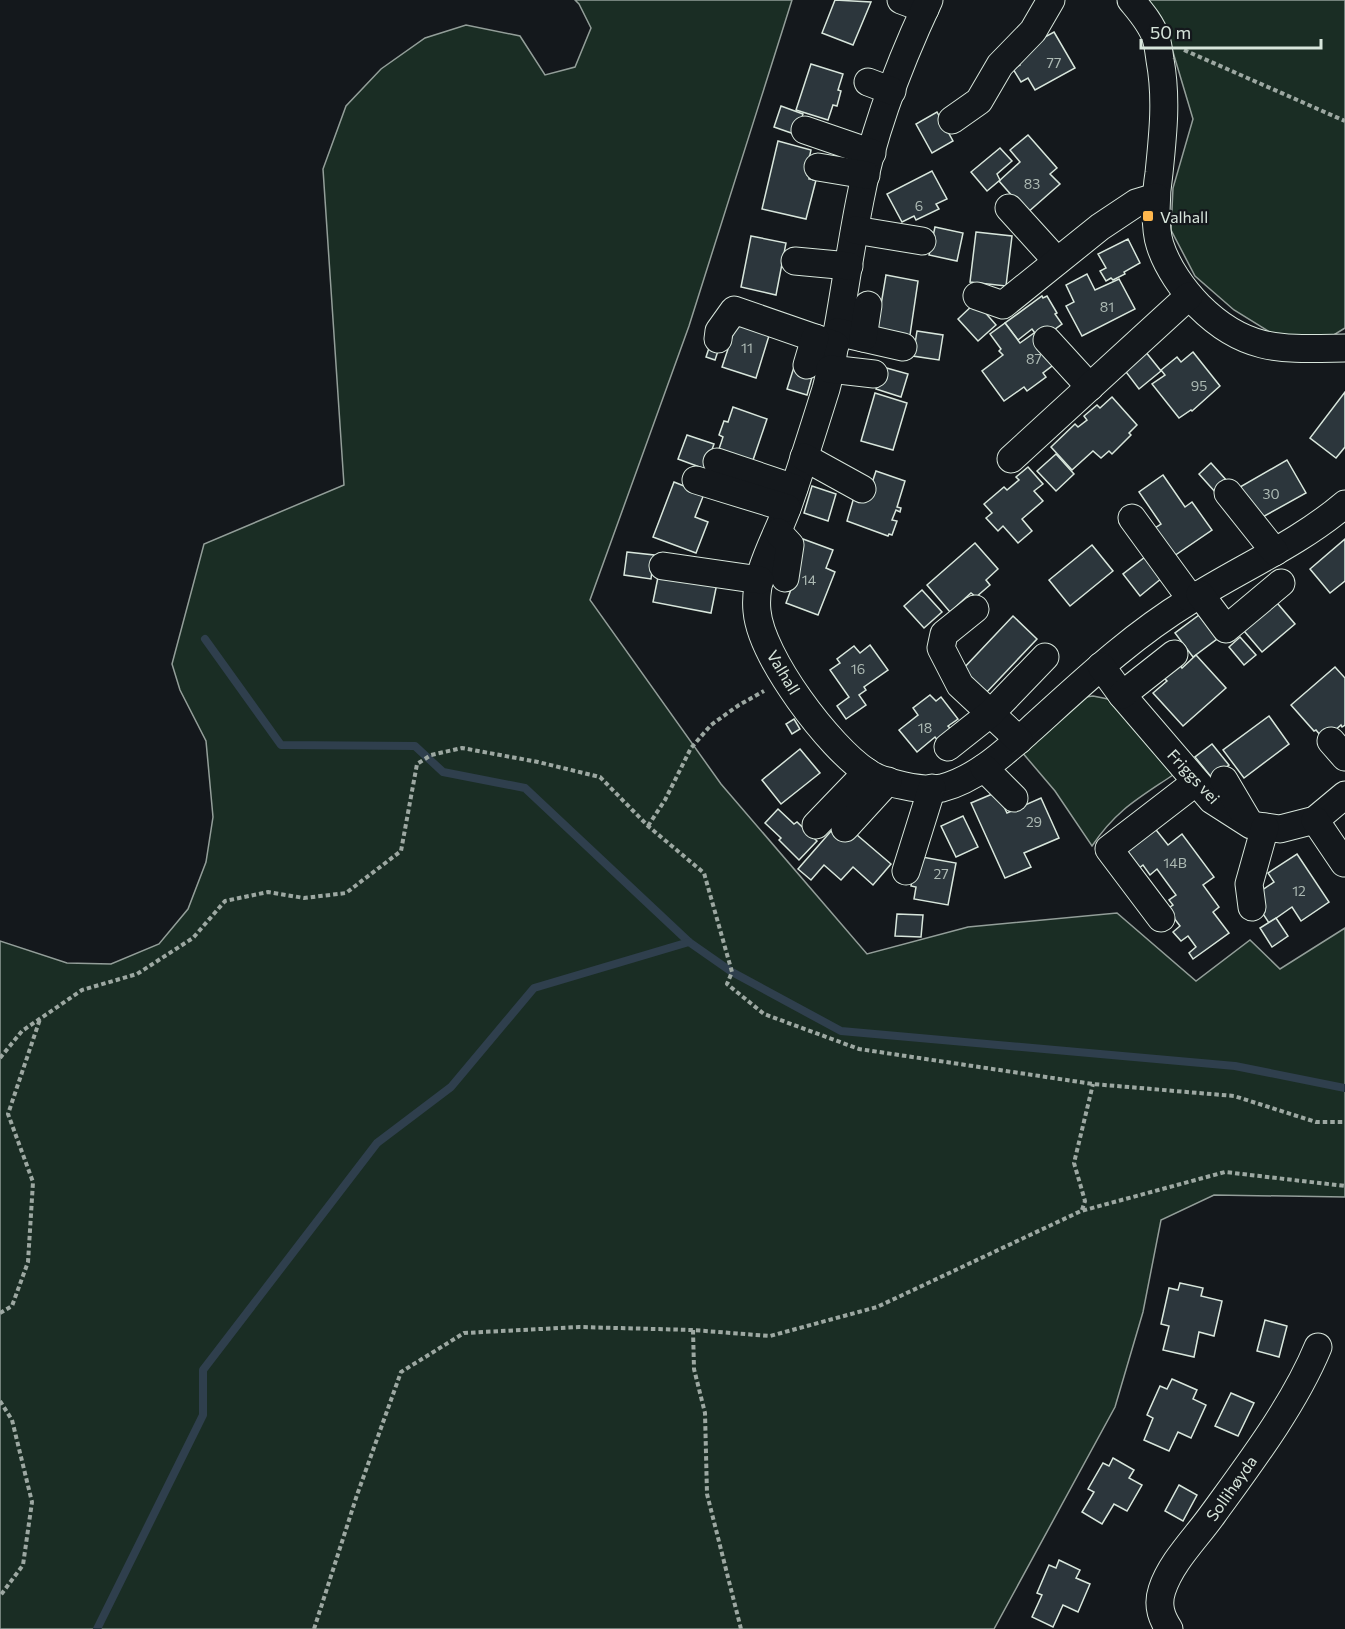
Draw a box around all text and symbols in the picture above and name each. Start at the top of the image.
scale bar [1141,12,1321,50]
text: 50 m [1150,21,1191,43]
house number: 77 [1047,54,1061,71]
house number: 83 [1024,175,1040,192]
house number: 6 [915,197,923,214]
place label: Valhall [1160,207,1208,226]
marker: Valhall [1141,209,1155,223]
house number: 81 [1100,298,1114,315]
house number: 11 [741,339,753,356]
house number: 87 [1026,350,1042,367]
house number: 95 [1191,377,1207,394]
house number: 30 [1262,485,1280,502]
house number: 14 [802,571,817,588]
street label: Valhall [763,646,805,698]
house number: 16 [851,660,865,677]
house number: 18 [918,719,932,736]
street label: Friggs vei [1164,745,1224,807]
house number: 29 [1026,813,1042,830]
house number: 14B [1163,854,1187,871]
house number: 27 [933,865,949,882]
house number: 12 [1292,882,1306,899]
street label: Sollihøyda [1202,1452,1260,1524]

